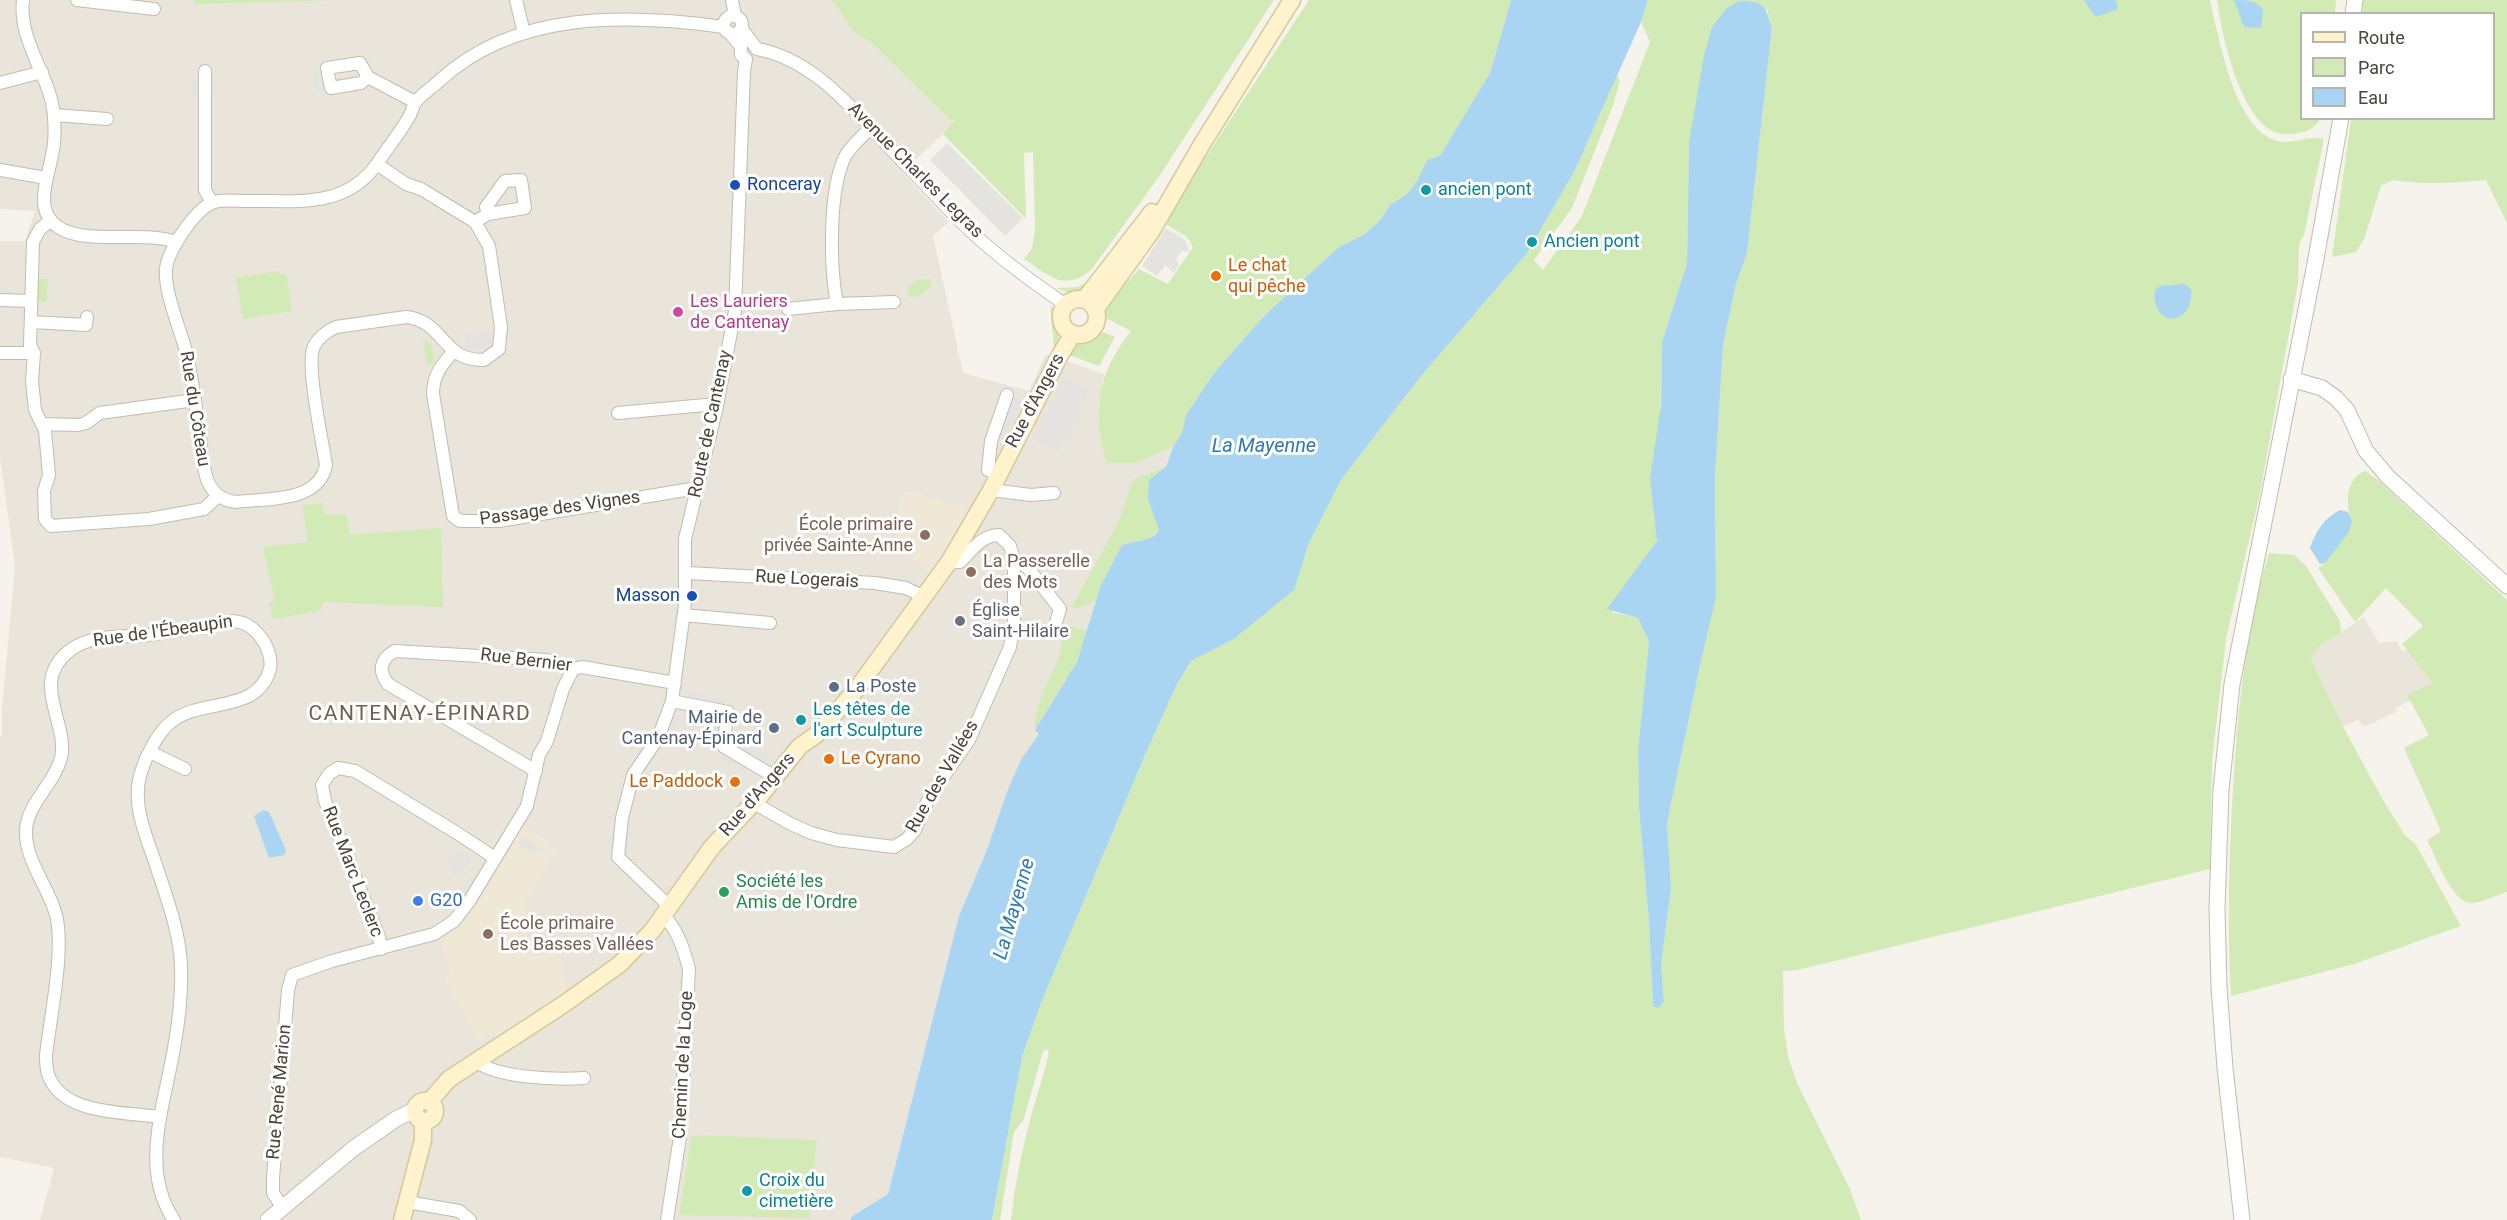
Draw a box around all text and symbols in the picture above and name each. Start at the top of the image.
legend [2300,12,2495,120]
text: Route [2358,27,2405,48]
text: Parc [2358,57,2394,78]
text: Eau [2358,87,2388,108]
street label: Avenue Charles Legras [843,99,987,243]
place label: Ronceray [747,174,821,196]
marker: Ronceray [728,178,742,192]
place label: ancien pont [1438,179,1532,201]
marker: ancien pont [1419,183,1433,197]
place label: Ancien pont [1544,231,1640,253]
marker: Ancien pont [1525,235,1539,249]
place label: Le chat qui pêche [1228,255,1306,298]
marker: Le chat qui pêche [1209,269,1223,283]
place label: Les Lauriers de Cantenay [690,291,789,334]
marker: Les Lauriers de Cantenay [671,305,685,319]
street label: Route de Cantenay [685,348,737,500]
street label: Rue du Côteau [174,350,214,468]
street label: Rue d'Angers [1002,350,1070,452]
water label: La Mayenne [1212,435,1316,459]
street label: Passage des Vignes [478,487,642,531]
place label: École primaire privée Sainte-Anne [764,514,913,556]
marker: École primaire privée Sainte-Anne [918,528,932,542]
place label: La Passerelle des Mots [983,551,1090,594]
marker: La Passerelle des Mots [964,565,978,579]
street label: Rue Logerais [755,566,859,594]
place label: Masson [616,585,680,607]
marker: Masson [685,589,699,603]
place label: Église Saint-Hilaire [972,600,1069,642]
street label: Rue de l'Ébeaupin [92,612,234,652]
marker: Église Saint-Hilaire [953,614,967,628]
street label: Rue Bernier [479,645,573,677]
place label: La Poste [846,676,916,698]
marker: La Poste [827,680,841,694]
place label: Les têtes de l'art Sculpture [813,699,923,742]
district label: CANTENAY-ÉPINARD [309,702,531,728]
place label: Mairie de Cantenay-Épinard [621,707,762,750]
marker: Les têtes de l'art Sculpture [794,713,808,727]
street label: Rue des Vallées [902,717,984,837]
marker: Mairie de Cantenay-Épinard [767,721,781,735]
place label: Le Cyrano [841,748,921,770]
street label: Rue d'Angers [716,749,800,841]
marker: Le Cyrano [822,752,836,766]
place label: Le Paddock [629,771,723,793]
marker: Le Paddock [728,775,742,789]
street label: Rue Marc Leclerc [317,804,387,940]
water label: La Mayenne [989,856,1041,962]
place label: Société les Amis de l'Ordre [736,871,857,914]
marker: Société les Amis de l'Ordre [717,885,731,899]
place label: G20 [430,890,462,912]
marker: G20 [411,894,425,908]
place label: École primaire Les Basses Vallées [500,913,654,956]
marker: École primaire Les Basses Vallées [481,927,495,941]
street label: Chemin de la Loge [669,990,699,1140]
street label: Rue René Marion [263,1023,297,1161]
place label: Croix du cimetière [759,1170,833,1212]
marker: Croix du cimetière [740,1184,754,1198]

